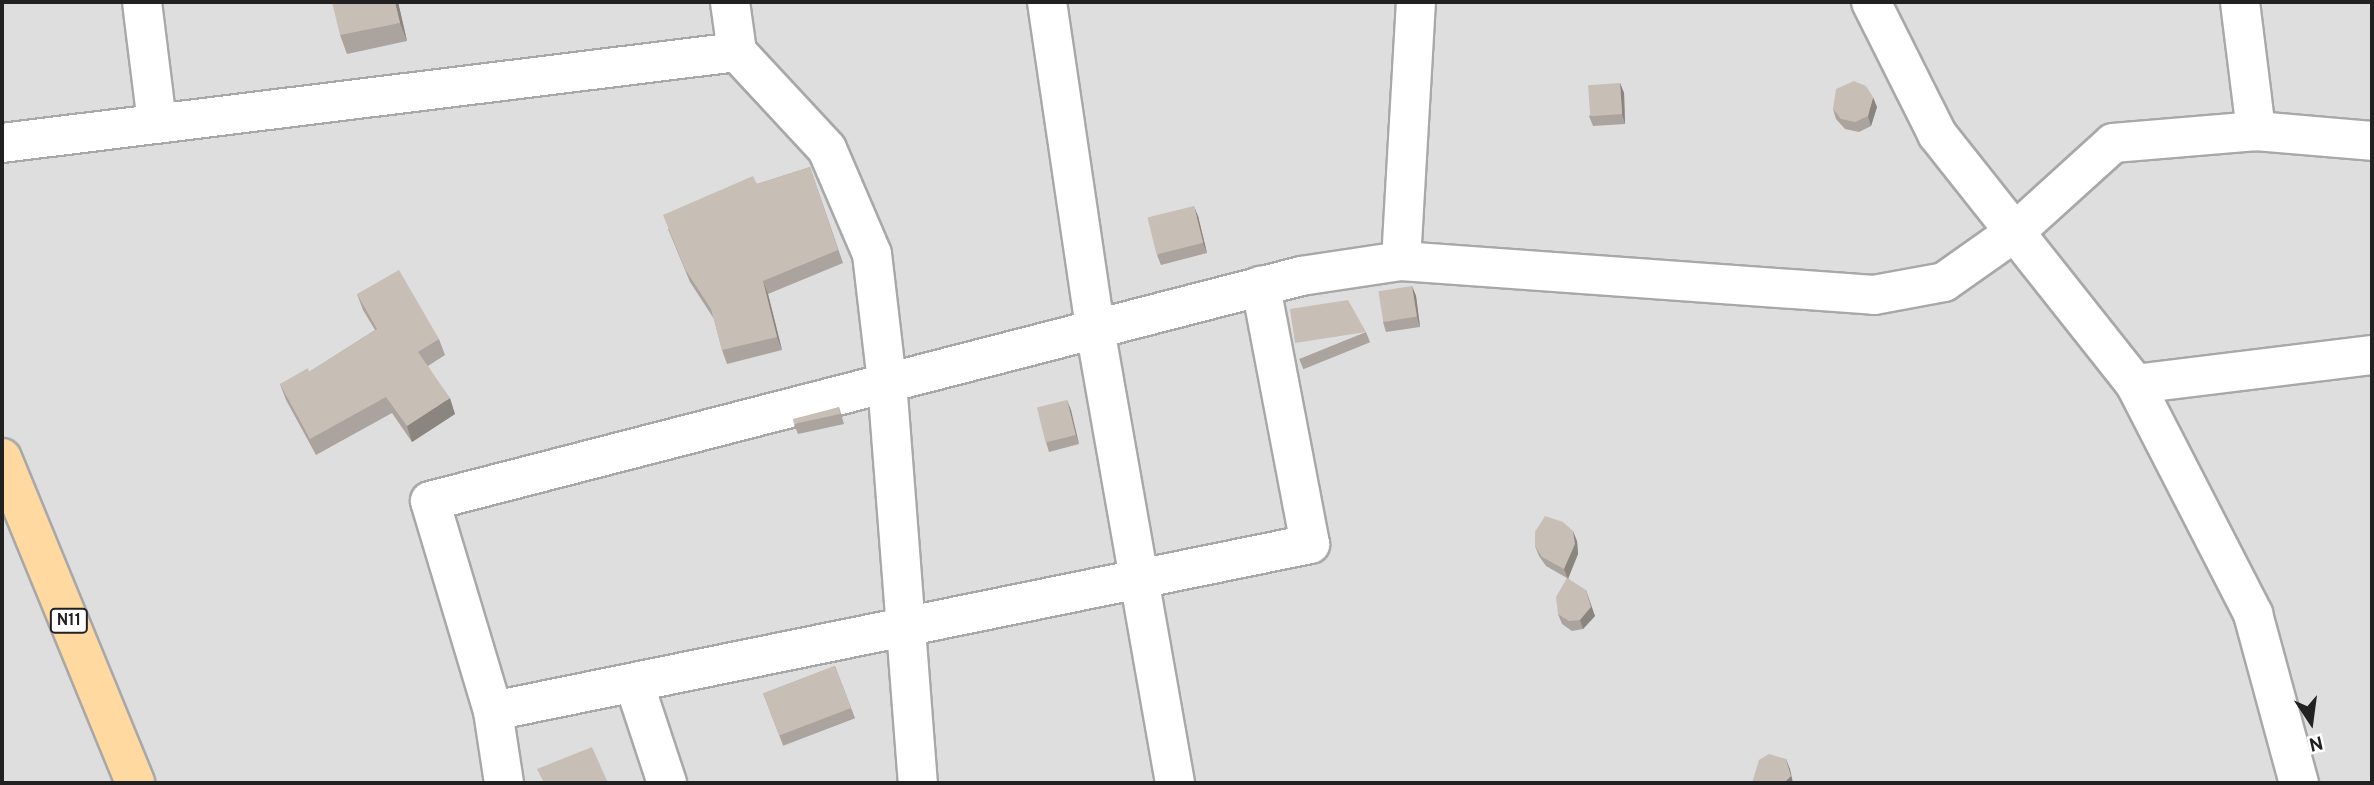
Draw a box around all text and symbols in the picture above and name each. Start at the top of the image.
road number: N11 [50,608,88,634]
north arrow [2276,687,2346,757]
text: N [2306,729,2325,756]

